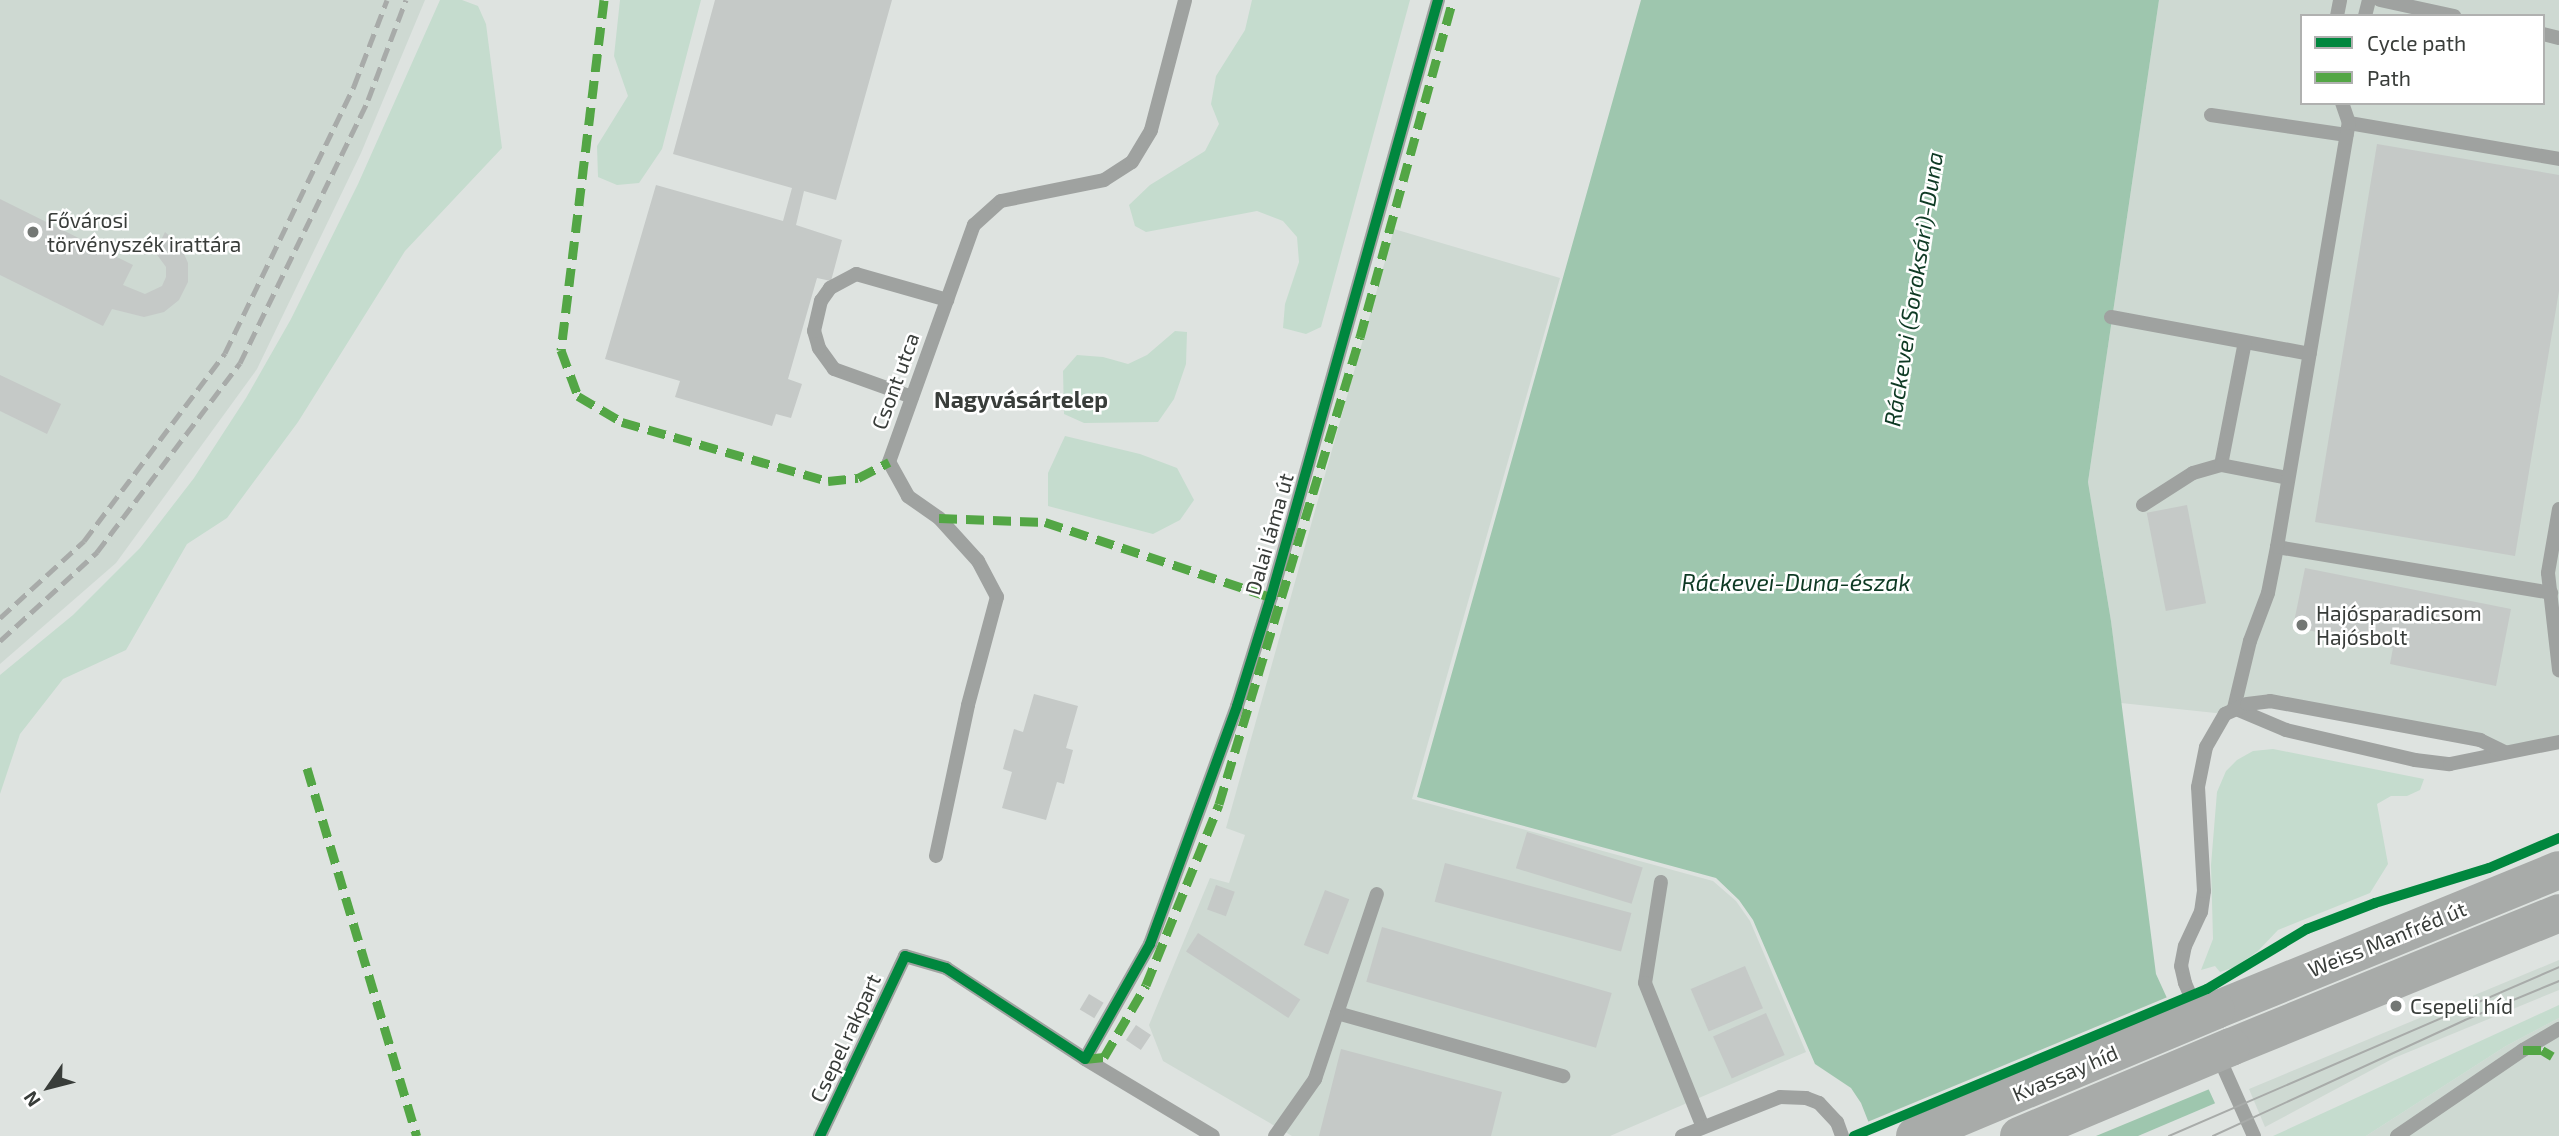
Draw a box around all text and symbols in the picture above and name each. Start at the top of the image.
legend [2300,14,2545,105]
text: Cycle path [2367,30,2466,55]
text: Path [2367,65,2411,90]
water label: Ráckevei (Soroksári)-Duna [1878,150,1948,428]
place label: Fővárosi törvényszék irattára [47,207,242,257]
marker: Fővárosi törvényszék irattára [25,224,41,240]
street label: Csont utca [866,329,924,433]
district label: Nagyvásártelep [934,385,1108,413]
street label: Dalai láma út [1240,470,1298,598]
water label: Ráckevei-Duna-észak [1682,568,1910,596]
place label: Hajósparadicsom Hajósbolt [2316,600,2482,650]
marker: Hajósparadicsom Hajósbolt [2294,617,2310,633]
street label: Weiss Manfréd út [2304,896,2470,982]
street label: Csepel rakpart [804,970,886,1106]
place label: Csepeli híd [2410,993,2513,1019]
marker: Csepeli híd [2388,998,2404,1014]
street label: Kvassay híd [2008,1039,2122,1107]
north arrow [14,1052,84,1122]
text: N [18,1087,45,1112]

